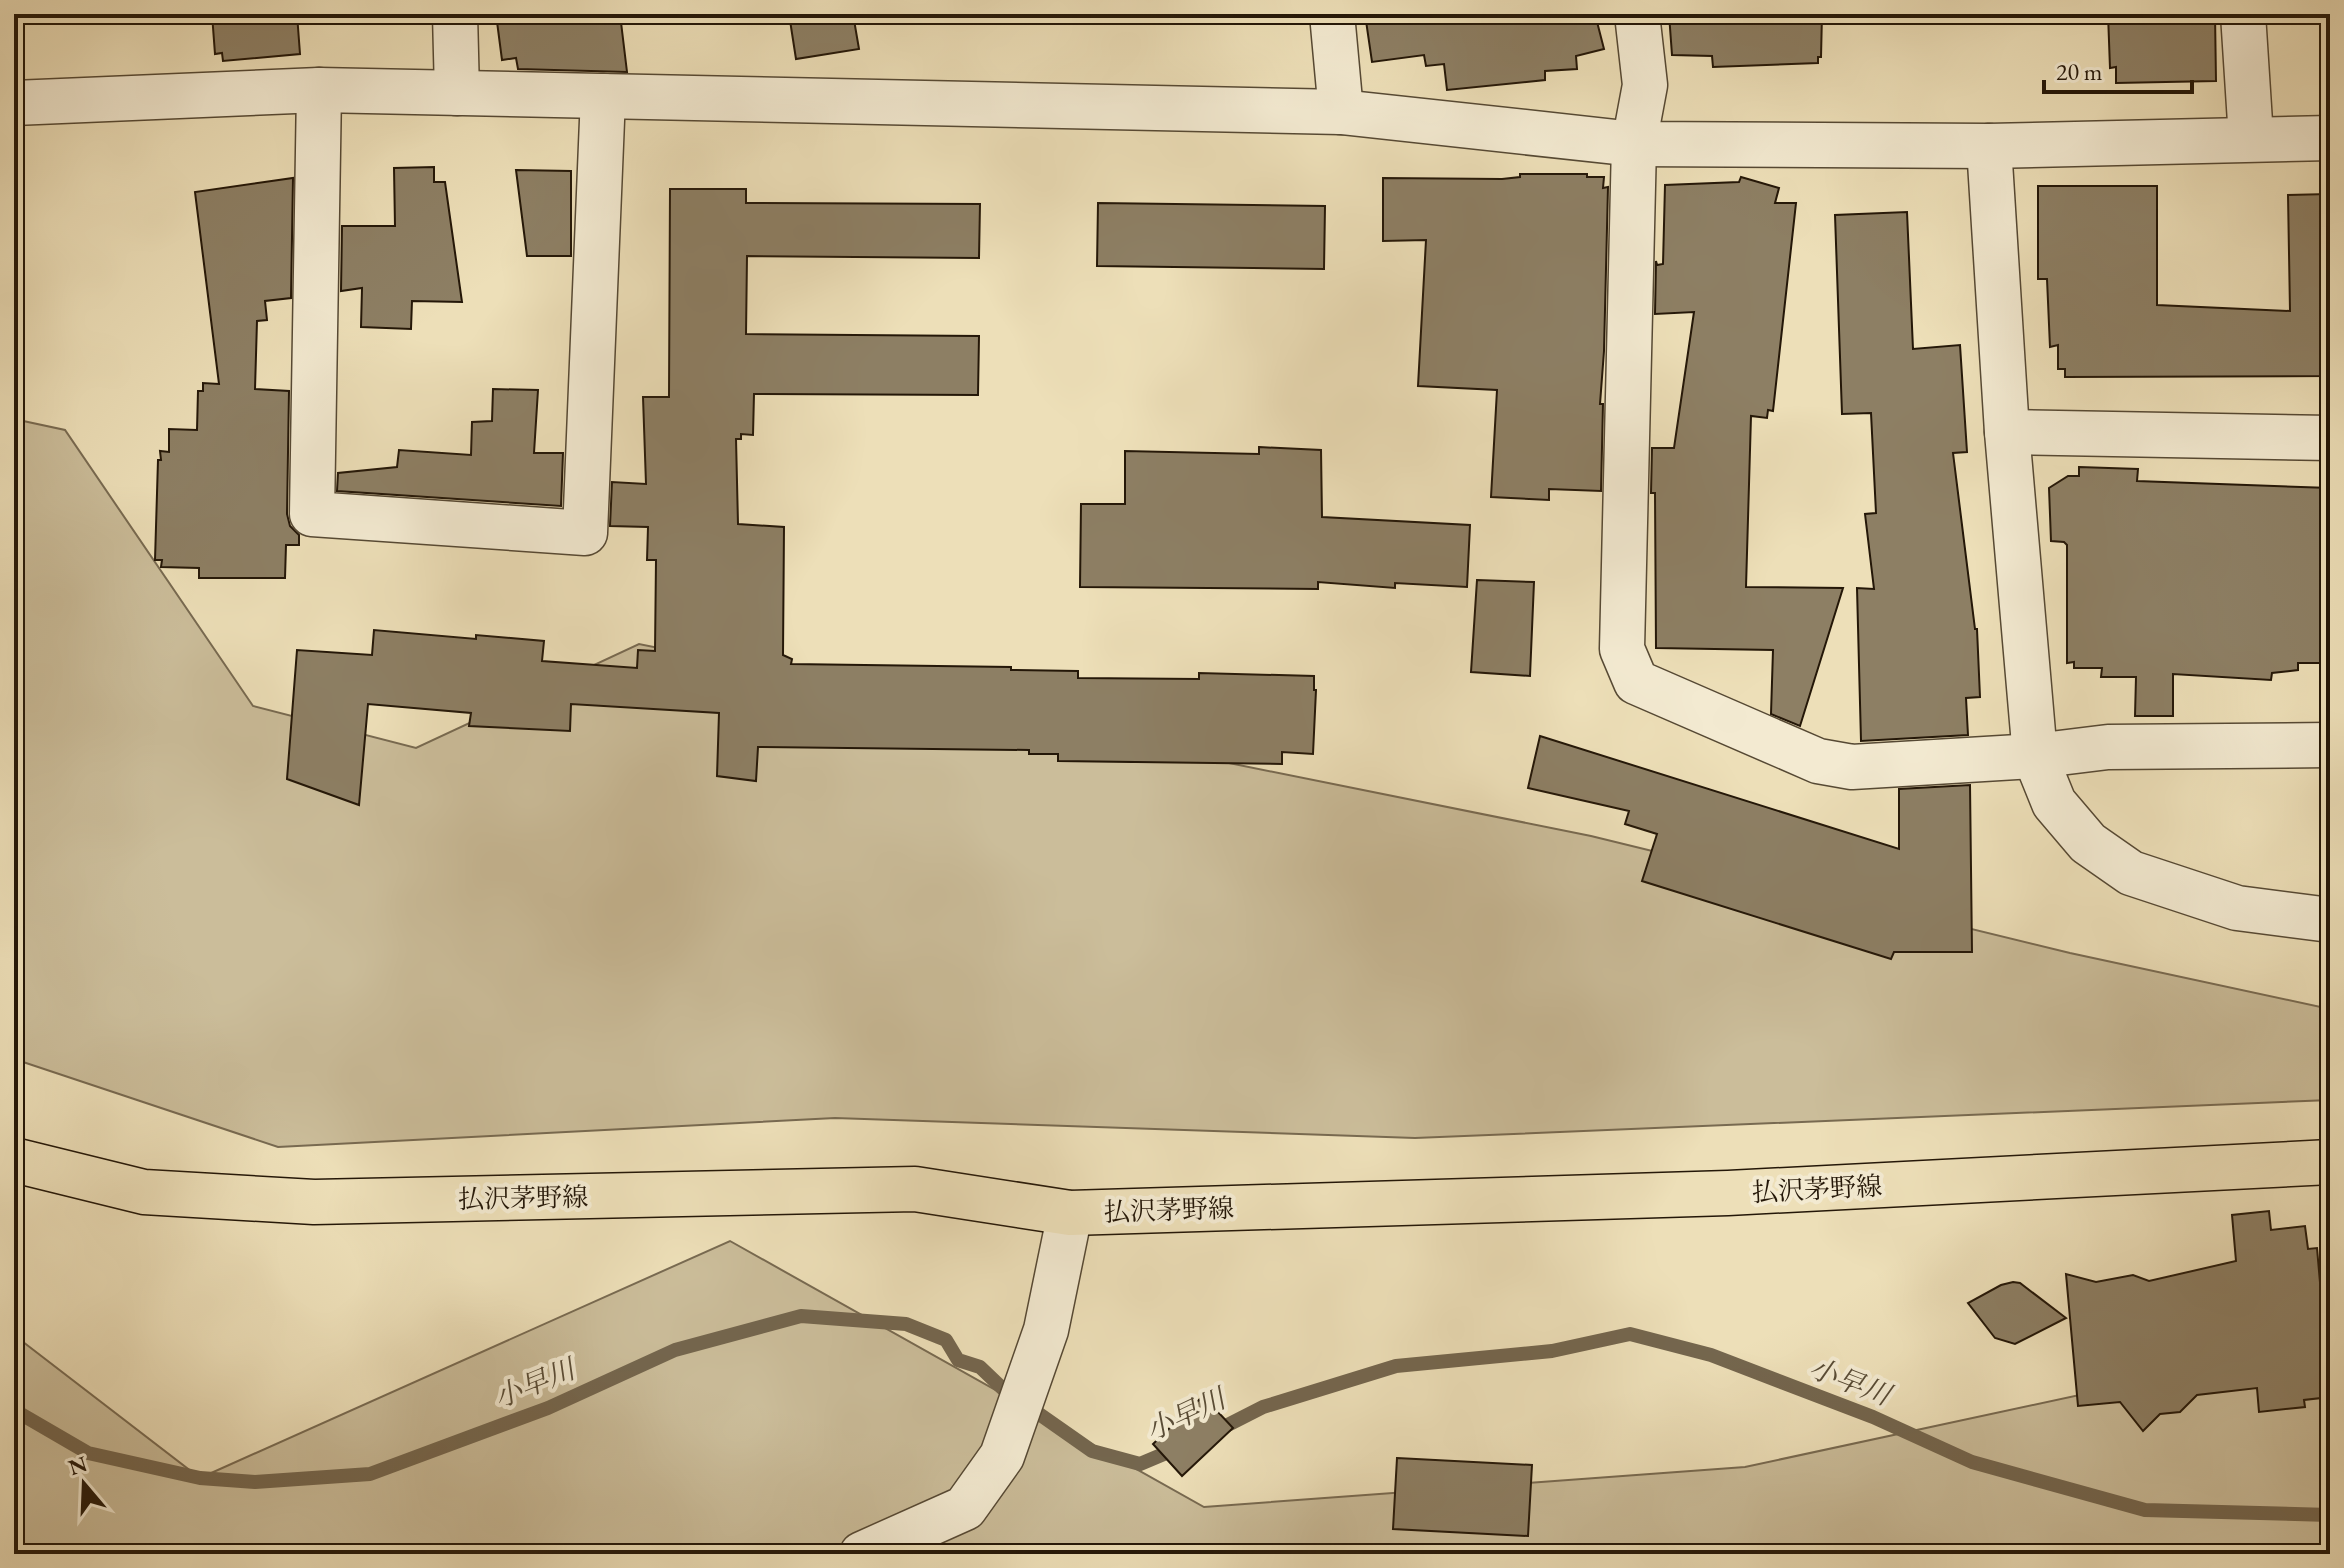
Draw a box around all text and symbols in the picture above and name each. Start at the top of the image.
scale bar [2044,44,2192,94]
text: 20 m [2056,56,2103,87]
street label: 払沢茅野線 [1751,1169,1883,1209]
street label: 払沢茅野線 [458,1180,588,1216]
street label: 払沢茅野線 [1103,1191,1235,1229]
water label: 小早川 [488,1349,582,1415]
water label: 小早川 [1804,1349,1898,1414]
water label: 小早川 [1139,1379,1233,1448]
north arrow [44,1444,124,1524]
text: N [65,1449,91,1482]

